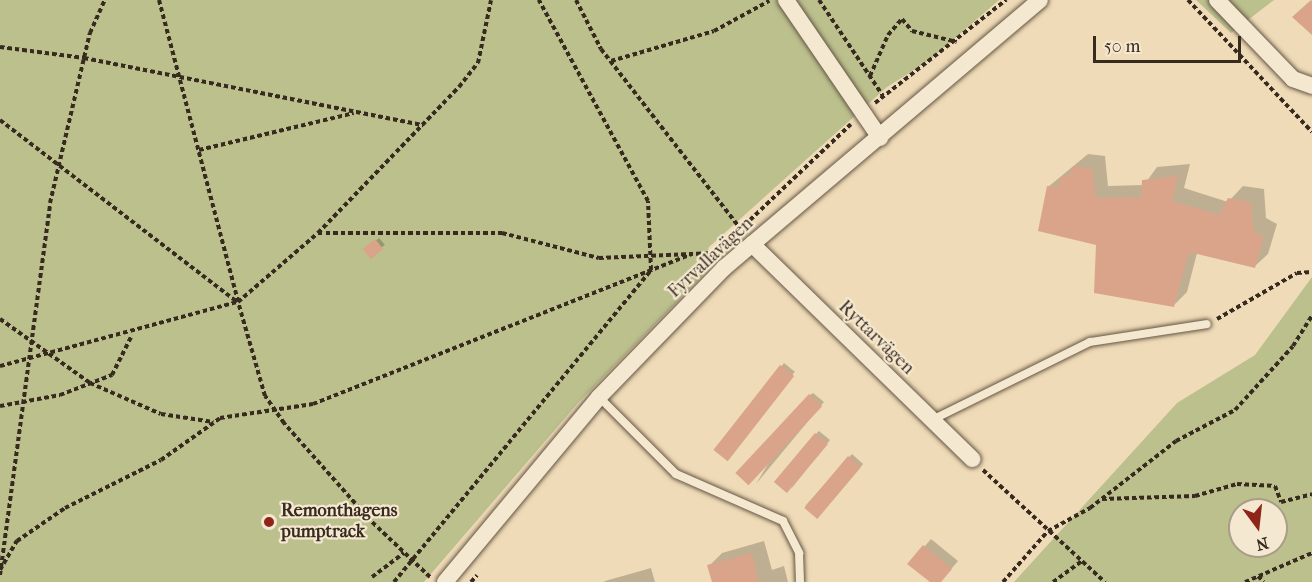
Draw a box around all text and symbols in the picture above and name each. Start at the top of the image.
scale bar [1096,24,1244,62]
text: 50 m [1104,36,1140,57]
street label: Fyrvallavägen [664,213,758,303]
street label: Ryttarvägen [834,297,918,379]
north arrow [1228,498,1288,558]
place label: Remonthagens pumptrack [281,501,397,544]
marker: Remonthagens pumptrack [262,515,276,529]
text: N [1254,533,1271,555]

